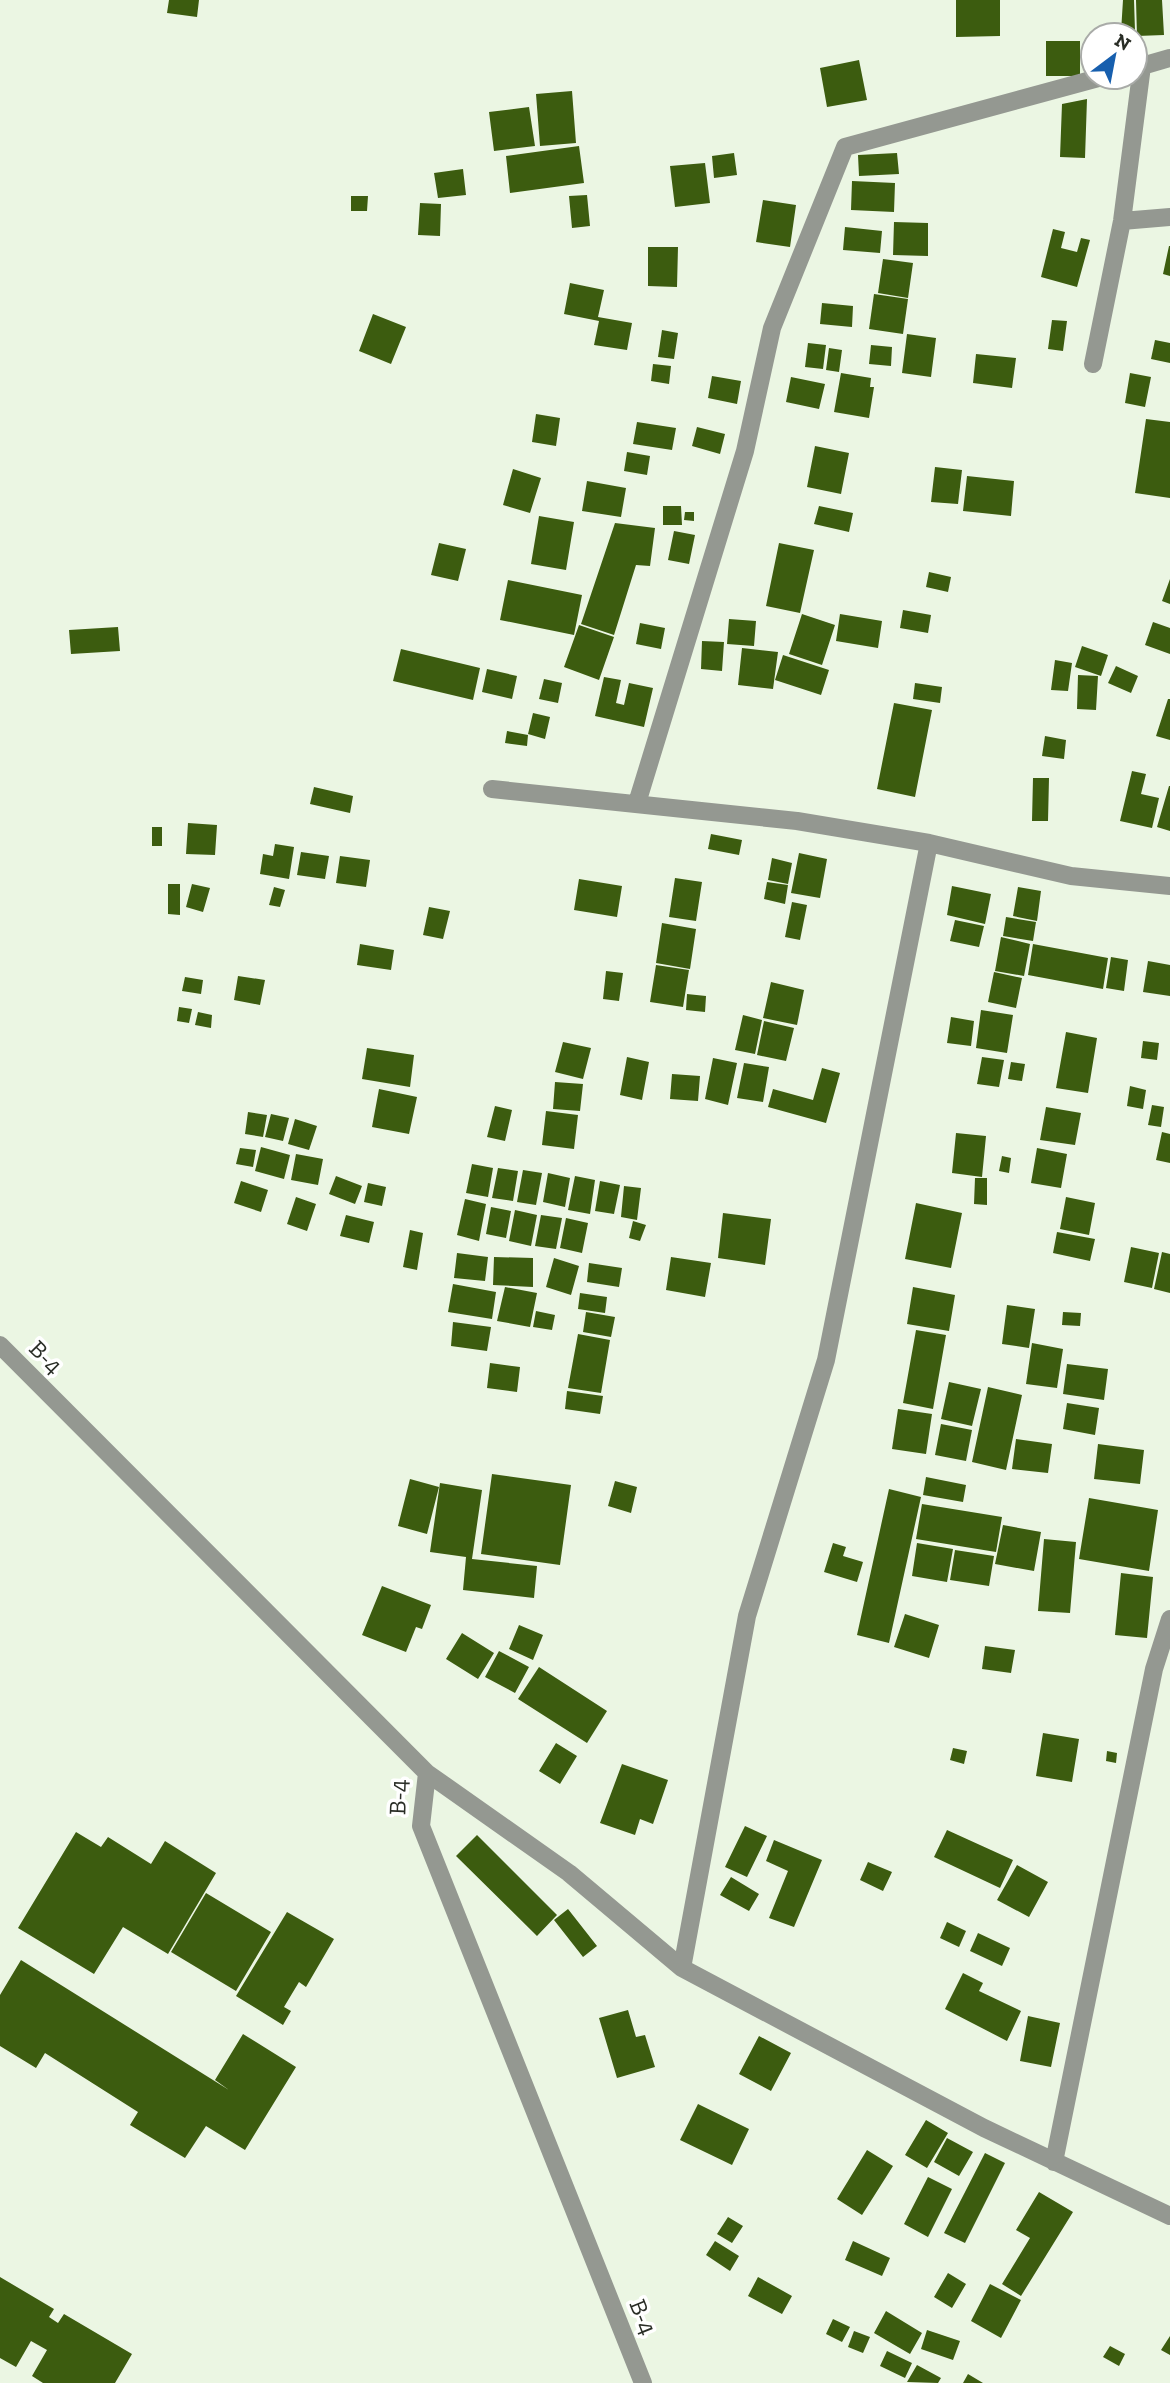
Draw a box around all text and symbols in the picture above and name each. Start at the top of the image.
north arrow [1079,21,1149,91]
text: N [1111,28,1135,56]
street label: B-4 [23,1334,69,1380]
street label: B-4 [382,1779,413,1815]
street label: B-4 [623,2295,664,2339]

